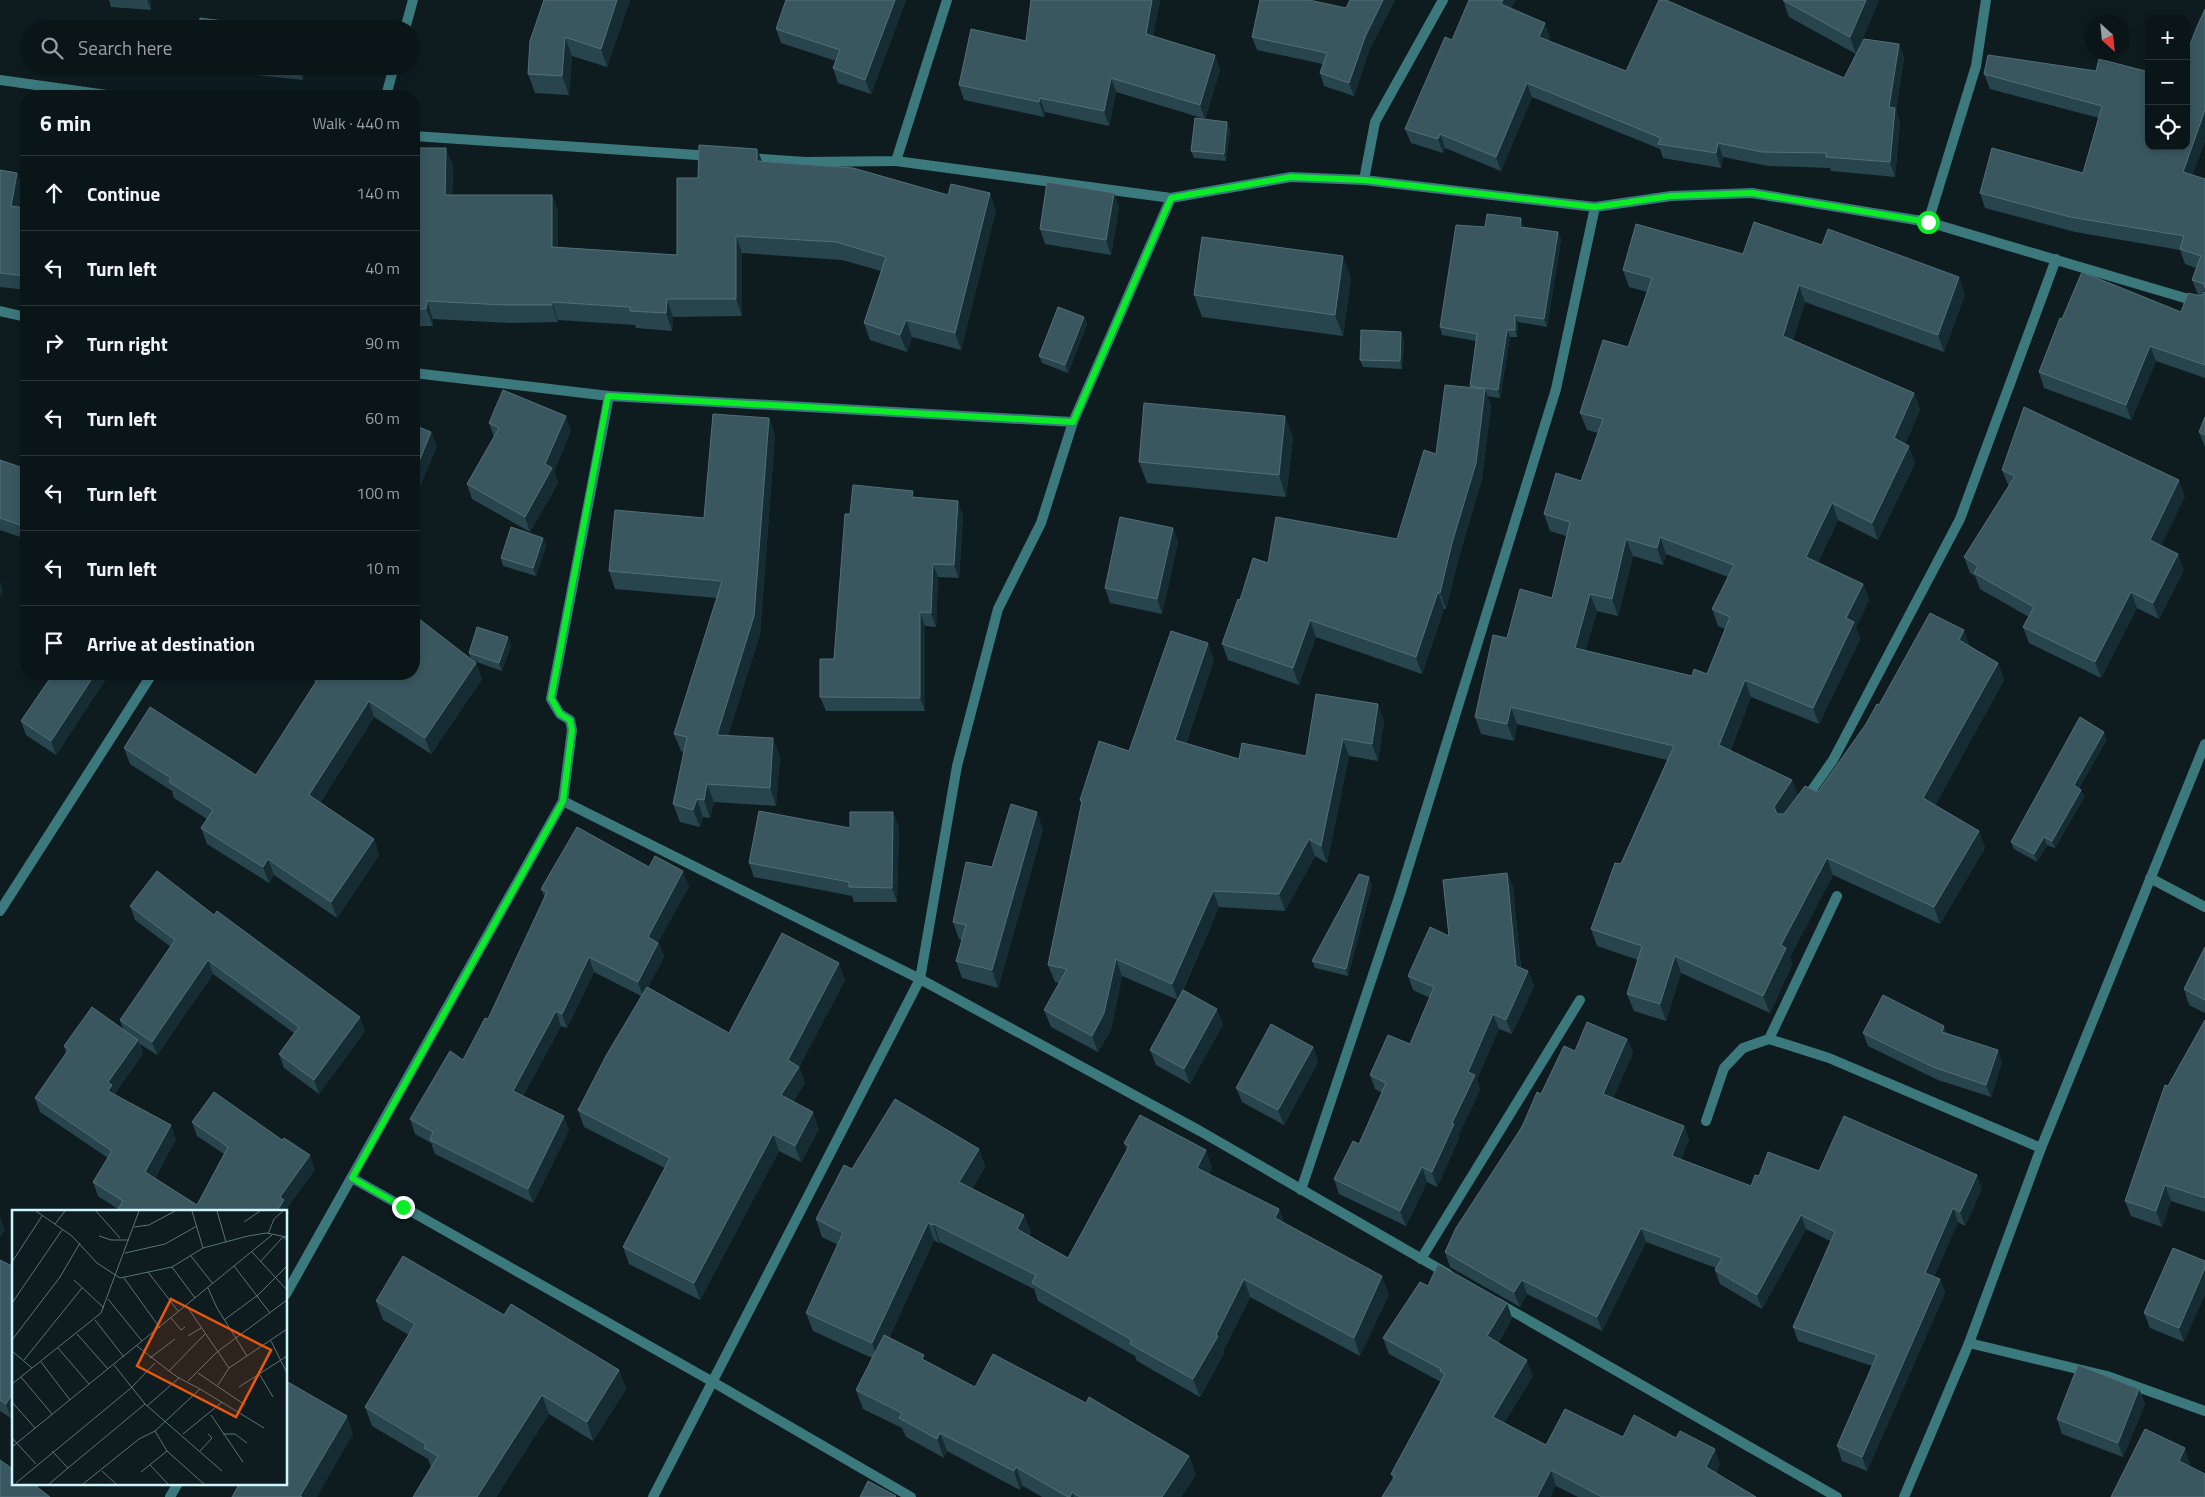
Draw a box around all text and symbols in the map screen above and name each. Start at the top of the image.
north arrow [2085,15,2130,60]
map controls [2145,15,2190,150]
button: + [2145,15,2190,60]
search box [20,20,420,75]
text: Search here [78,33,172,62]
icon: search [38,34,66,62]
button: − [2145,60,2190,105]
button: locate [2145,105,2190,150]
text: 6 min [40,107,91,139]
text: Walk · 440 m [312,111,400,135]
icon: ahead [40,179,68,207]
text: Continue [87,179,160,208]
text: 140 m [356,181,400,205]
route start [1917,211,1940,234]
icon: left [40,254,68,282]
text: Turn left [87,254,157,283]
text: 40 m [365,256,400,280]
icon: right [40,329,68,357]
text: Turn right [87,329,168,358]
text: 90 m [365,331,400,355]
icon: left [40,404,68,432]
text: Turn left [87,404,157,433]
text: 60 m [365,406,400,430]
icon: left [40,479,68,507]
text: Turn left [87,479,157,508]
text: 100 m [356,481,400,505]
icon: left [40,554,68,582]
text: Turn left [87,554,157,583]
text: 10 m [365,556,400,580]
icon: arrive [40,629,68,657]
text: Arrive at destination [87,629,255,658]
route end [392,1196,415,1219]
inset map [12,1210,288,1484]

